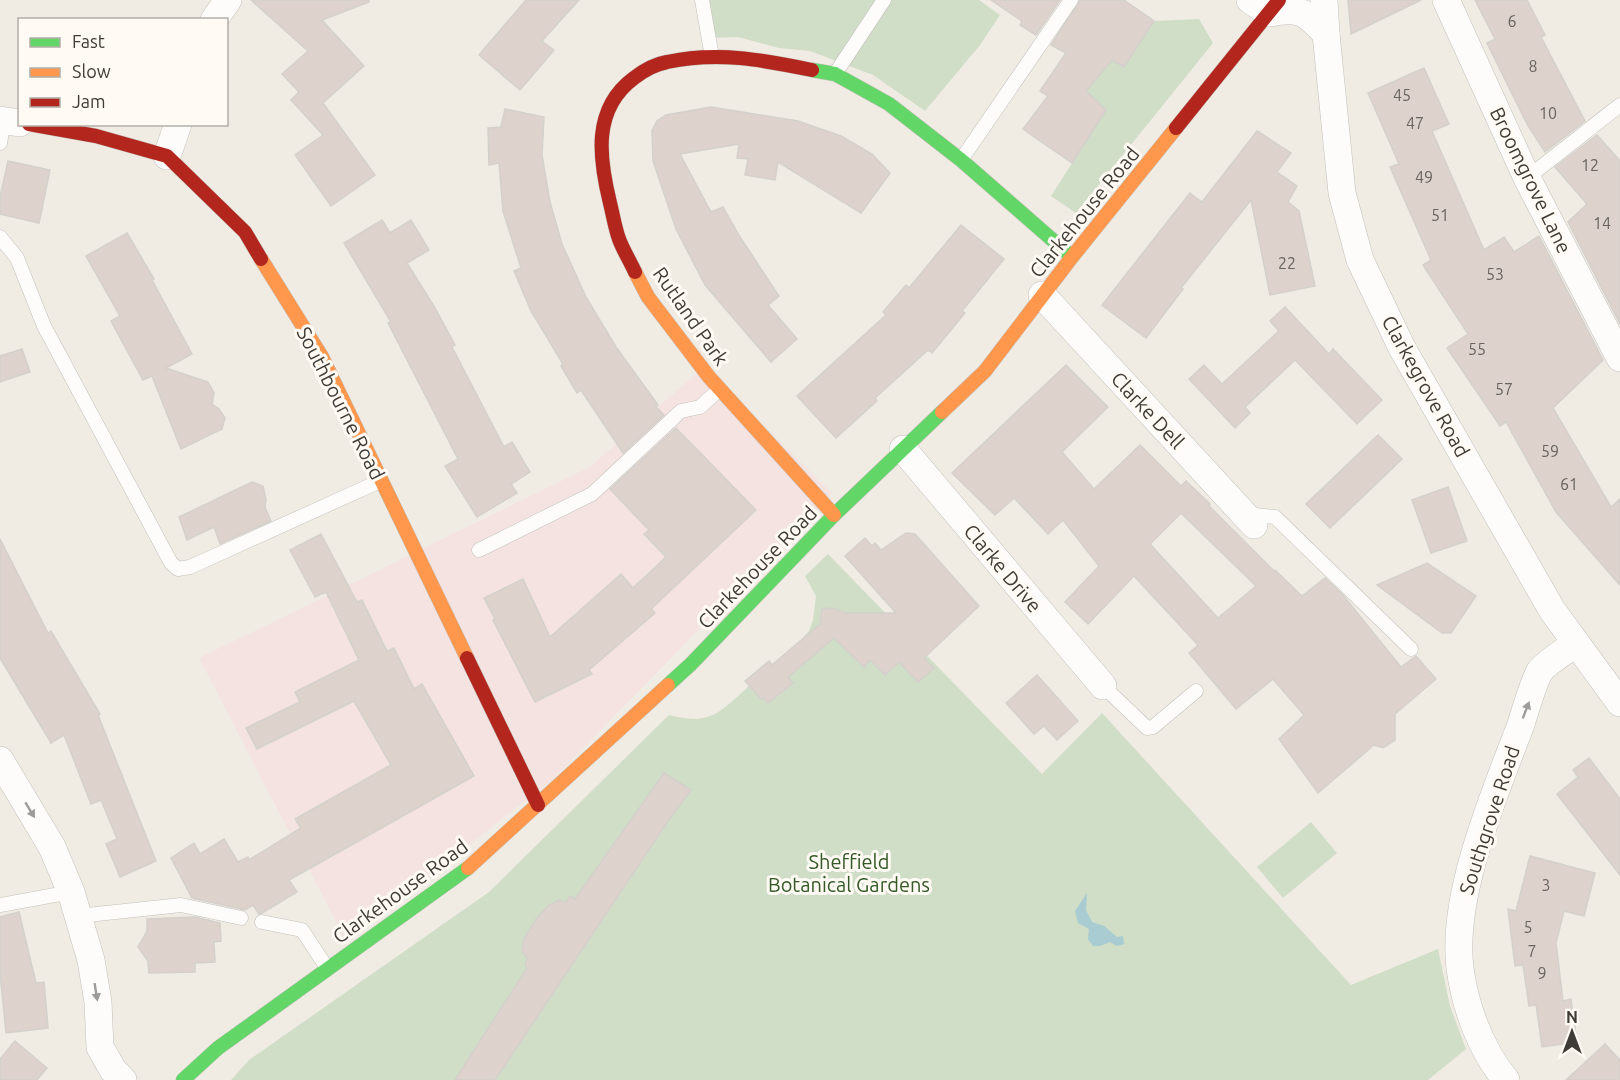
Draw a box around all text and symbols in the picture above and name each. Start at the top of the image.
house number: 6 [1507,12,1517,30]
legend [18,18,228,126]
text: Fast [72,31,105,51]
house number: 8 [1528,57,1538,75]
text: Slow [72,61,111,81]
house number: 45 [1393,86,1411,104]
text: Jam [72,91,106,111]
street label: Broomgrove Lane [1486,103,1576,257]
house number: 10 [1539,104,1557,122]
house number: 47 [1406,114,1424,132]
street label: Clarkehouse Road [1024,142,1144,282]
house number: 12 [1581,156,1599,174]
house number: 49 [1415,168,1433,186]
house number: 51 [1431,206,1449,224]
house number: 14 [1593,214,1611,232]
house number: 22 [1278,254,1296,272]
street label: Rutland Park [649,262,733,370]
house number: 53 [1486,265,1504,283]
street label: Clarkegrove Road [1378,311,1474,461]
street label: Southbourne Road [293,323,389,483]
house number: 55 [1468,340,1486,358]
street label: Clarke Dell [1107,367,1189,453]
house number: 57 [1495,380,1513,398]
house number: 59 [1541,442,1559,460]
house number: 61 [1560,475,1578,493]
street label: Clarkehouse Road [693,501,821,633]
street label: Clarke Drive [959,519,1047,617]
one-way arrow [1521,700,1531,718]
street label: Southgrove Road [1454,743,1524,897]
one-way arrow [25,802,36,818]
street label: Clarkehouse Road [328,834,472,948]
park label: Sheffield Botanical Gardens [768,850,930,896]
house number: 3 [1541,876,1551,894]
house number: 5 [1523,918,1533,936]
house number: 7 [1527,942,1537,960]
house number: 9 [1537,964,1547,982]
one-way arrow [92,983,101,1002]
north arrow [1542,1002,1602,1062]
text: N [1566,1008,1578,1026]

